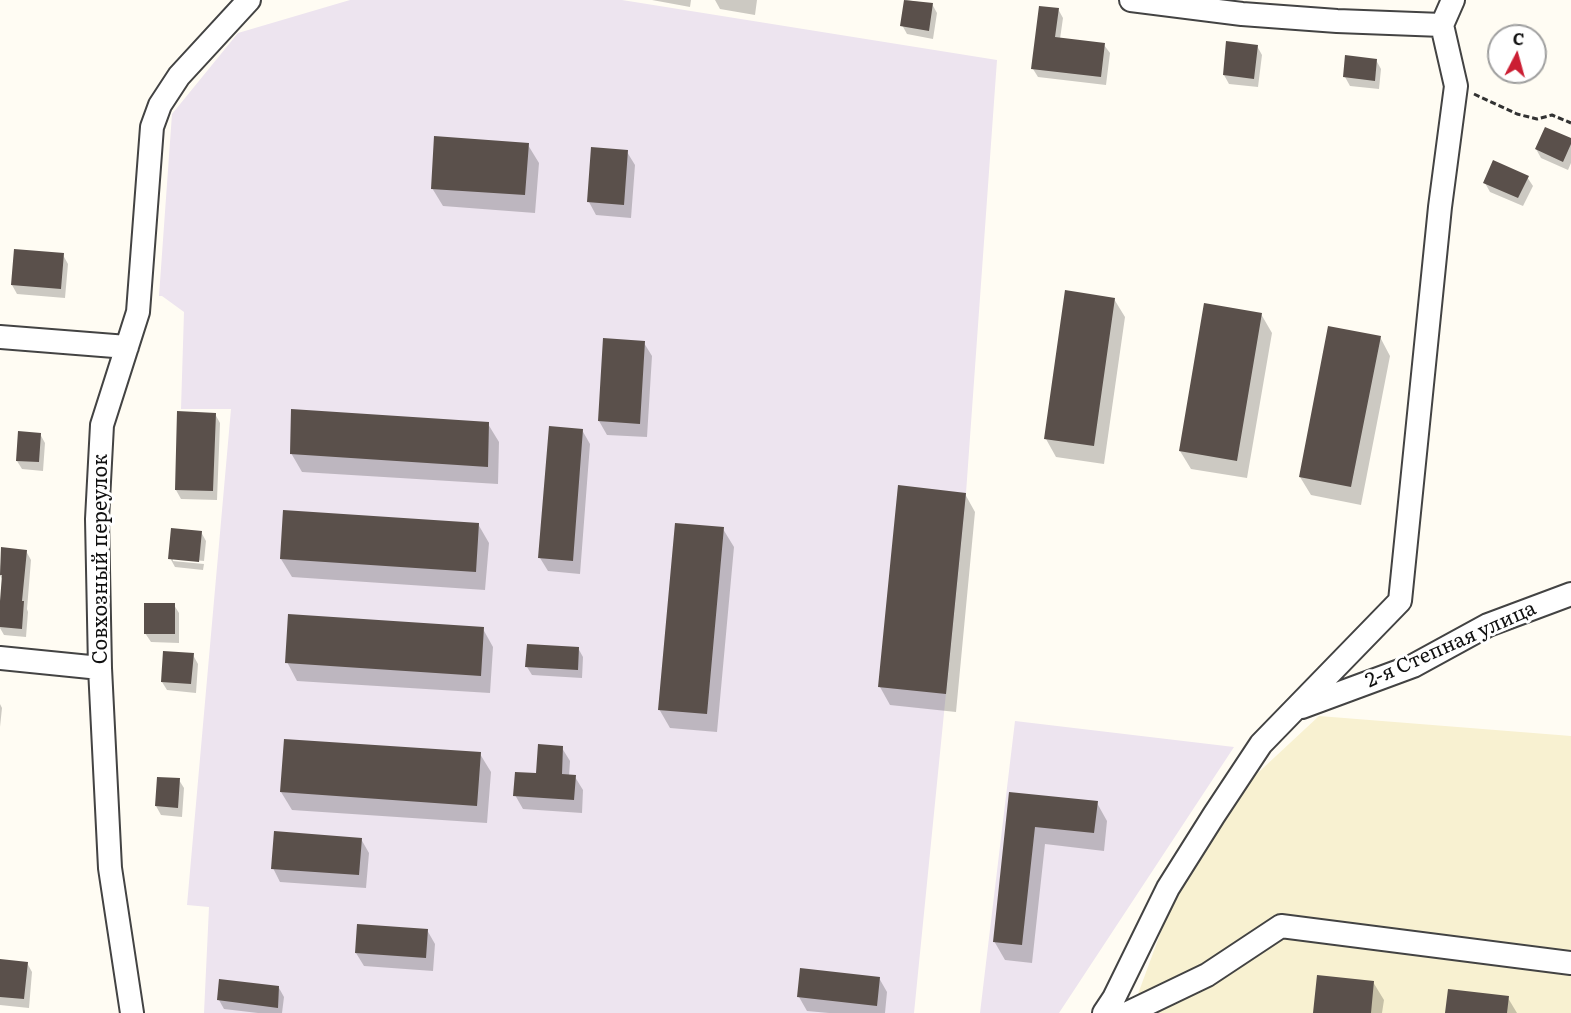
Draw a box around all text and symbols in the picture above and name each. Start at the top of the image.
north arrow [1487,24,1547,84]
text: С [1512,26,1526,51]
street label: Совхозный переулок [89,454,113,664]
street label: 2-я Степная улица [1362,597,1540,693]

